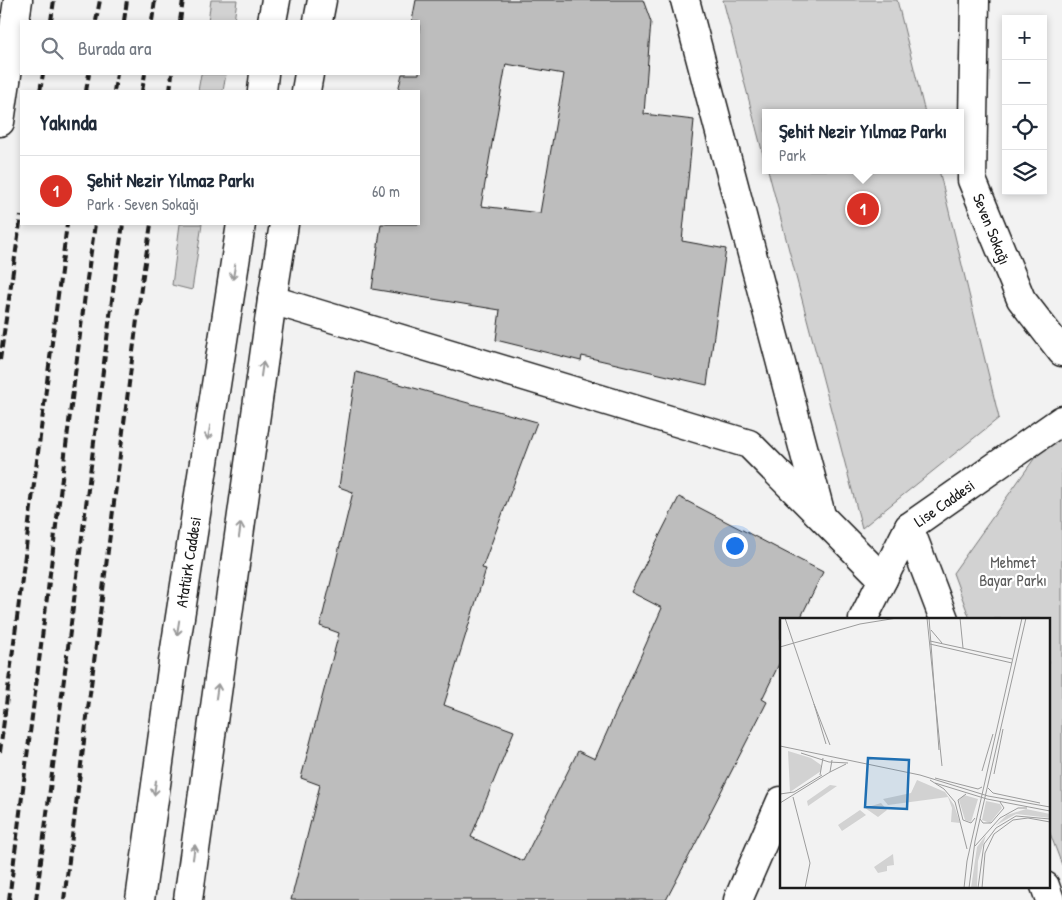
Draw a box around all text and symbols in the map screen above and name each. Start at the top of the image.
map controls [1002,15,1047,195]
button: + [1002,15,1047,60]
search box [20,20,420,75]
icon: search [38,34,66,62]
text: Burada ara [78,35,151,61]
button: − [1002,60,1047,105]
button: locate [1002,105,1047,150]
text: Yakında [40,108,97,137]
popup [762,109,964,174]
text: Şehit Nezir Yılmaz Parkı [779,118,947,144]
text: Park [779,144,806,166]
button: layers [1002,150,1047,195]
text: Şehit Nezir Yılmaz Parkı [87,167,255,193]
text: 1 [53,180,59,202]
text: 60 m [372,180,400,202]
pin: 1 [847,190,879,228]
street label: Seven Sokağı [968,190,1016,268]
text: Park · Seven Sokağı [87,193,199,215]
one-way arrow [229,264,239,280]
one-way arrow [257,361,267,377]
one-way arrow [204,424,214,440]
street label: Lise Caddesi [909,474,979,532]
street label: Atatürk Caddesi [170,515,206,609]
one-way arrow [235,522,245,538]
your location [722,533,748,559]
park label: Mehmet Bayar Parkı [979,551,1047,591]
inset map [780,618,1050,888]
one-way arrow [173,619,183,635]
one-way arrow [212,683,222,699]
one-way arrow [150,780,160,796]
one-way arrow [190,844,200,860]

